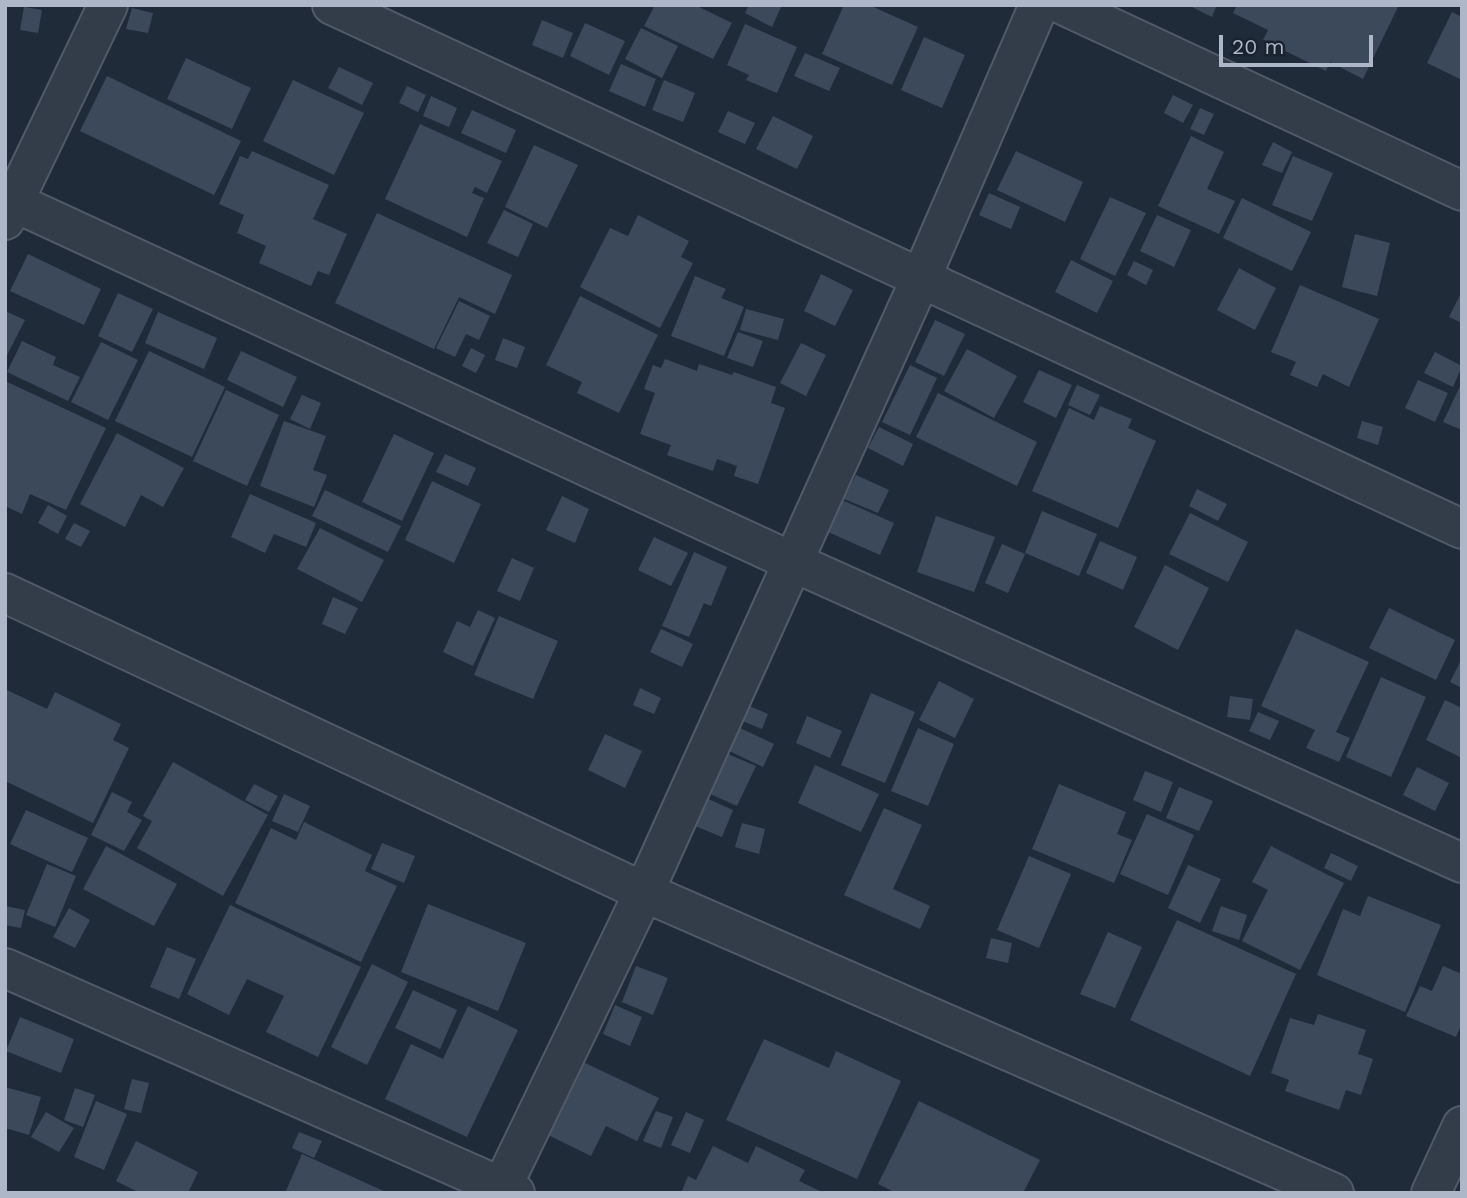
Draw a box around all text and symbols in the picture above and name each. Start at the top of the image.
scale bar [1222,21,1376,65]
text: 20 m [1232,34,1284,59]

